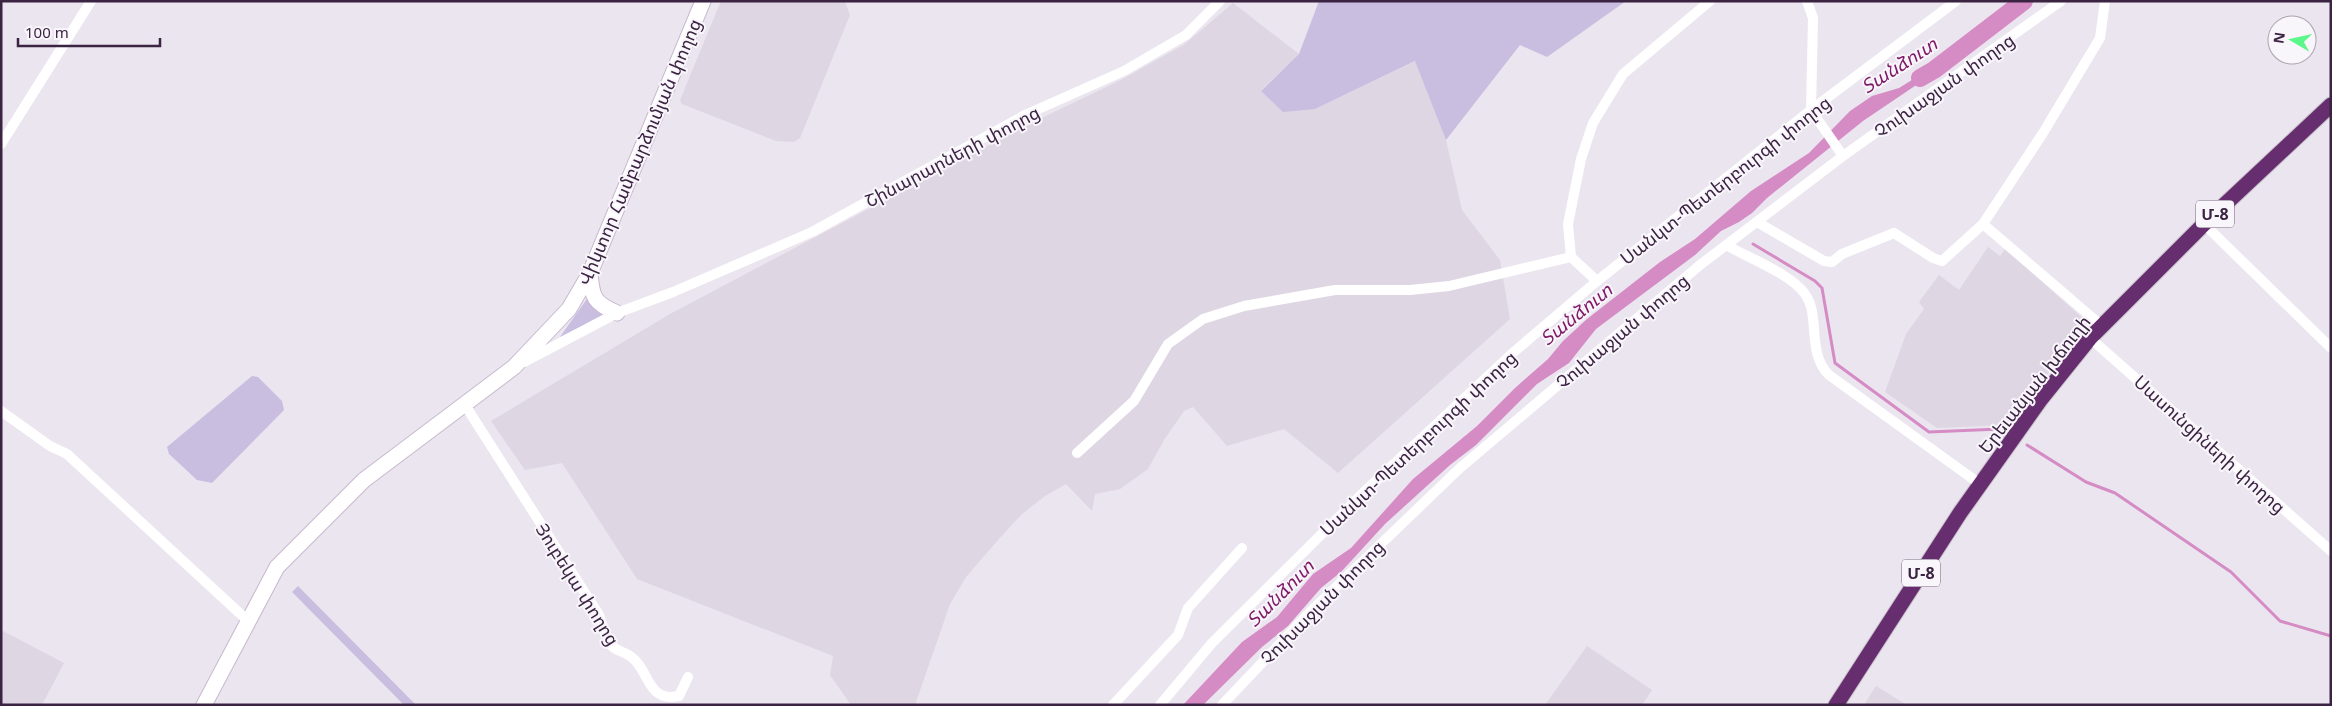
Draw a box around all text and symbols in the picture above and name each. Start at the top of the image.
scale bar [18,15,160,47]
street label: Վիկտոր Համբարձումյան փողոց [572,15,706,289]
north arrow [2267,15,2317,65]
text: 100 m [25,22,69,42]
street label: Չուխաջյան փողոց [1869,27,2019,143]
water label: Տանձուտ [1856,31,1942,99]
text: N [2268,31,2289,45]
street label: Սանկտ-Պետերբուրգի փողոց [1615,90,1835,270]
street label: Շինարարների փողոց [860,100,1044,212]
road number: Մ-8 [2196,200,2234,228]
street label: Չուխաջյան փողոց [1551,268,1693,394]
water label: Տանձուտ [1534,277,1618,351]
street label: Երեւանյան խճուղի [1972,310,2096,458]
street label: Սանկտ-Պետերբուրգի փողոց [1314,345,1522,541]
street label: Սասունցիների փողոց [2129,369,2291,519]
street label: Յուբեկա փողոց [531,518,625,650]
street label: Չուխաջյան փողոց [1255,535,1389,669]
water label: Տանձուտ [1240,553,1320,633]
road number: Մ-8 [1902,560,1940,586]

